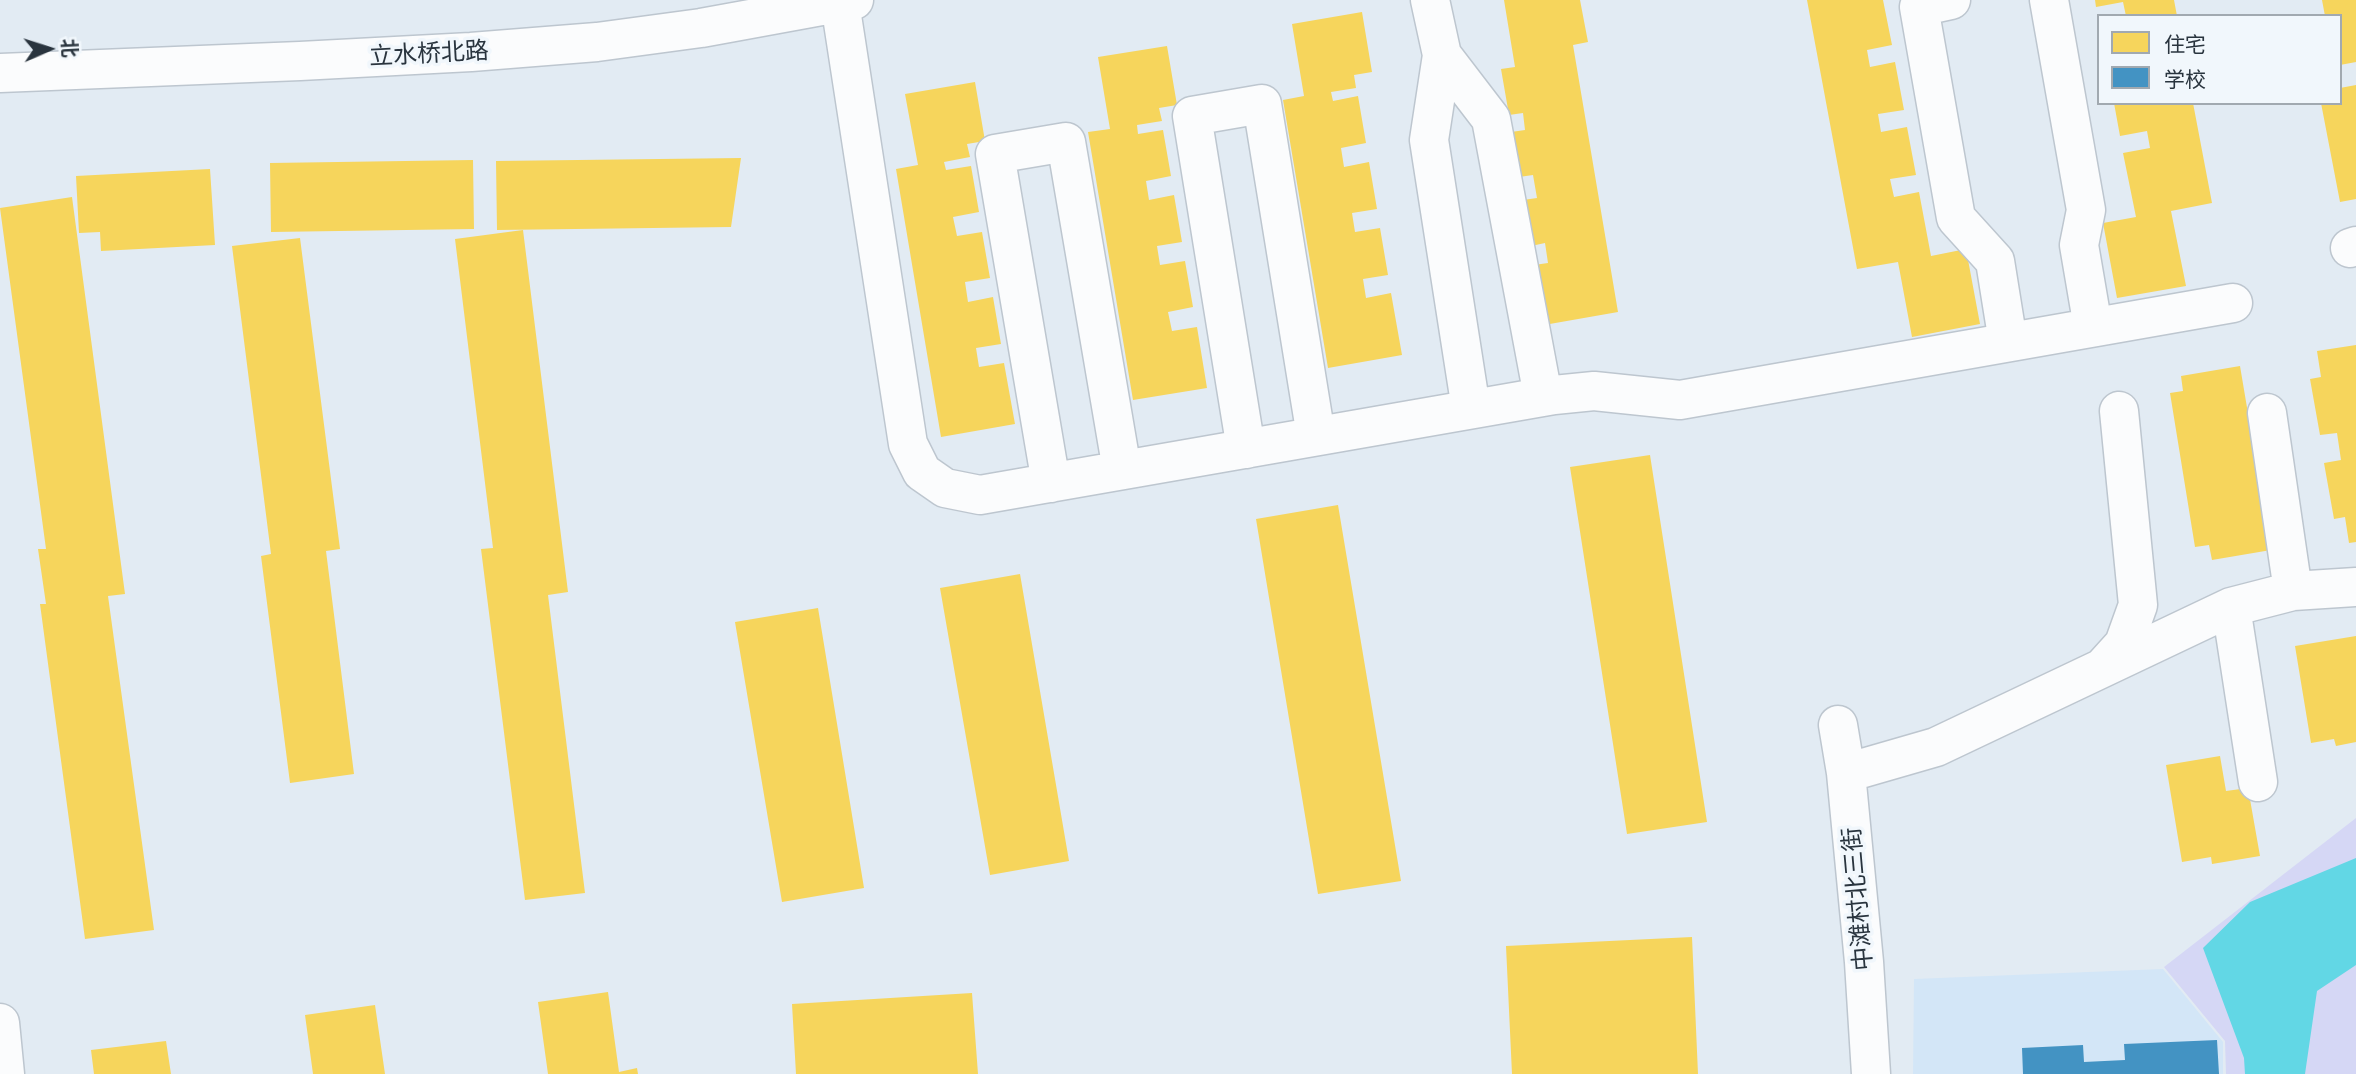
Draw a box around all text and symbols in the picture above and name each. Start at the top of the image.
north arrow [14,14,84,84]
legend [2097,14,2342,105]
text: 住宅 [2164,32,2206,57]
street label: 立水桥北路 [368,36,490,72]
text: 北 [58,38,81,58]
text: 学校 [2164,67,2206,92]
street label: 中滩村北三街 [1837,826,1879,972]

